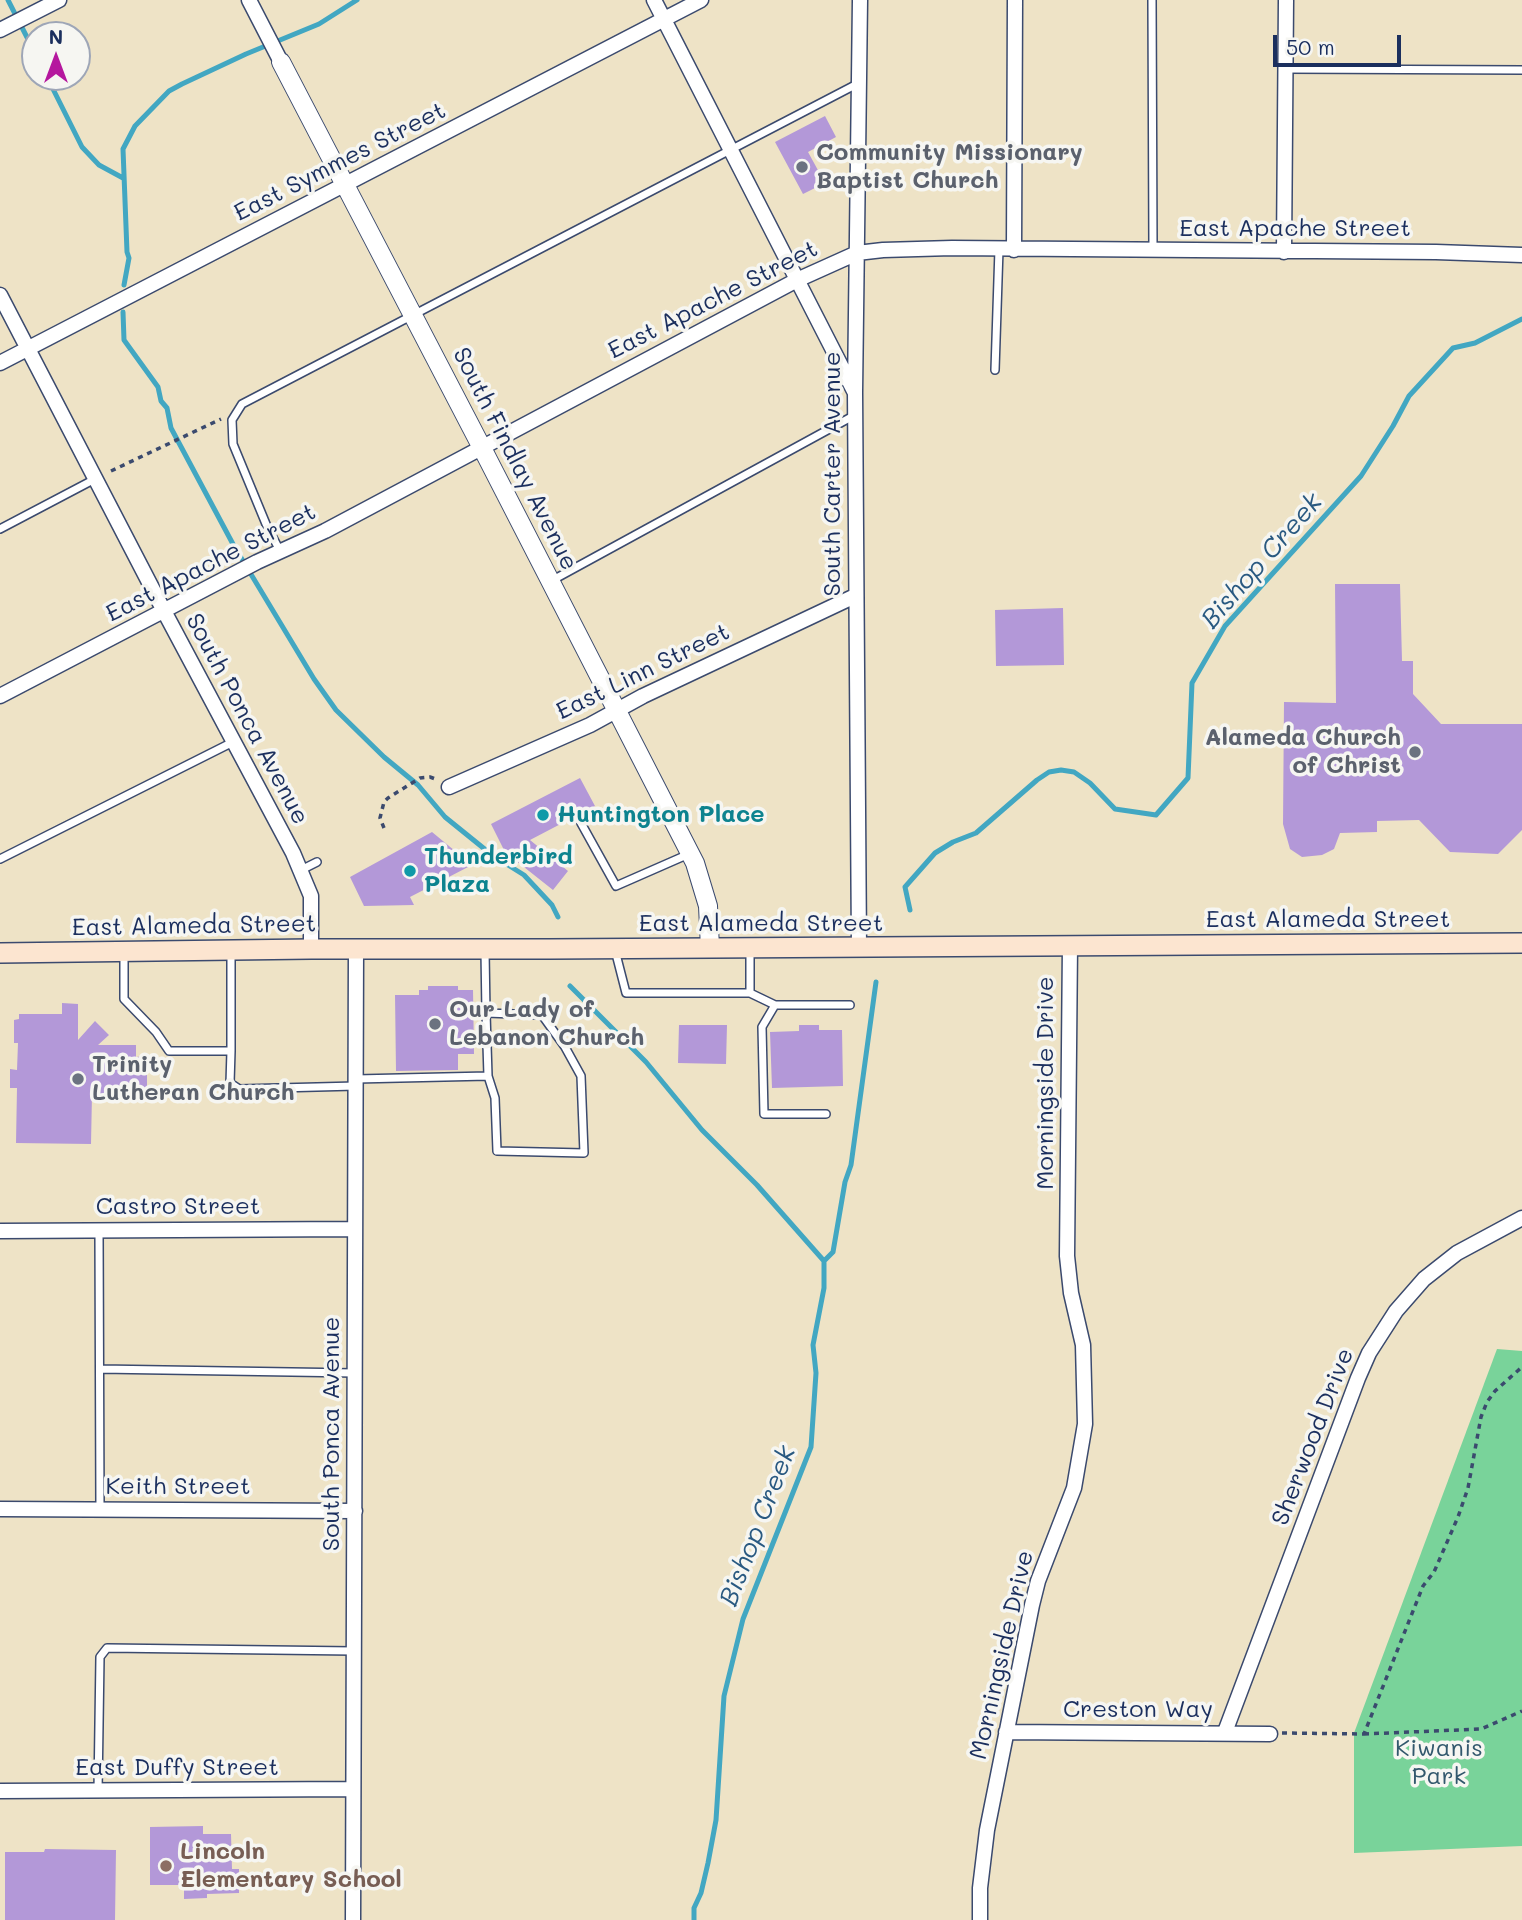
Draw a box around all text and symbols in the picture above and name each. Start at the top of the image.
north arrow [21,21,91,91]
scale bar [1277,21,1405,65]
text: N [49,24,63,49]
text: 50 m [1286,33,1335,60]
street label: East Symmes Street [229,96,451,228]
place label: Community Missionary Baptist Church [816,139,1083,195]
marker: Community Missionary Baptist Church [794,159,810,175]
street label: East Apache Street [1179,215,1411,243]
street label: East Apache Street [603,235,823,365]
street label: South Findlay Avenue [446,343,584,575]
street label: South Carter Avenue [819,352,847,596]
water label: Bishop Creek [1195,487,1329,635]
street label: East Apache Street [101,498,321,628]
street label: South Ponca Avenue [179,609,315,829]
street label: East Linn Street [552,618,734,726]
place label: Alameda Church of Christ [1205,724,1401,780]
marker: Alameda Church of Christ [1407,744,1423,760]
place label: Huntington Place [557,801,765,829]
marker: Huntington Place [535,807,551,823]
place label: Thunderbird Plaza [424,843,573,899]
marker: Thunderbird Plaza [402,863,418,879]
street label: East Alameda Street [1206,906,1450,934]
street label: East Alameda Street [72,909,316,943]
street label: East Alameda Street [639,910,883,938]
street label: Morningside Drive [1032,976,1060,1190]
place label: Our Lady of Lebanon Church [449,996,644,1052]
marker: Our Lady of Lebanon Church [427,1016,443,1032]
place label: Trinity Lutheran Church [92,1051,295,1107]
marker: Trinity Lutheran Church [70,1071,86,1087]
street label: Castro Street [96,1193,260,1221]
street label: South Ponca Avenue [318,1317,346,1551]
street label: Sherwood Drive [1266,1344,1360,1530]
water label: Bishop Creek [713,1442,803,1610]
street label: Keith Street [106,1473,250,1501]
street label: Morningside Drive [964,1548,1040,1762]
street label: Creston Way [1063,1696,1213,1724]
park label: Kiwanis Park [1395,1735,1483,1791]
street label: East Duffy Street [75,1754,279,1782]
place label: Lincoln Elementary School [180,1838,402,1894]
marker: Lincoln Elementary School [158,1858,174,1874]

